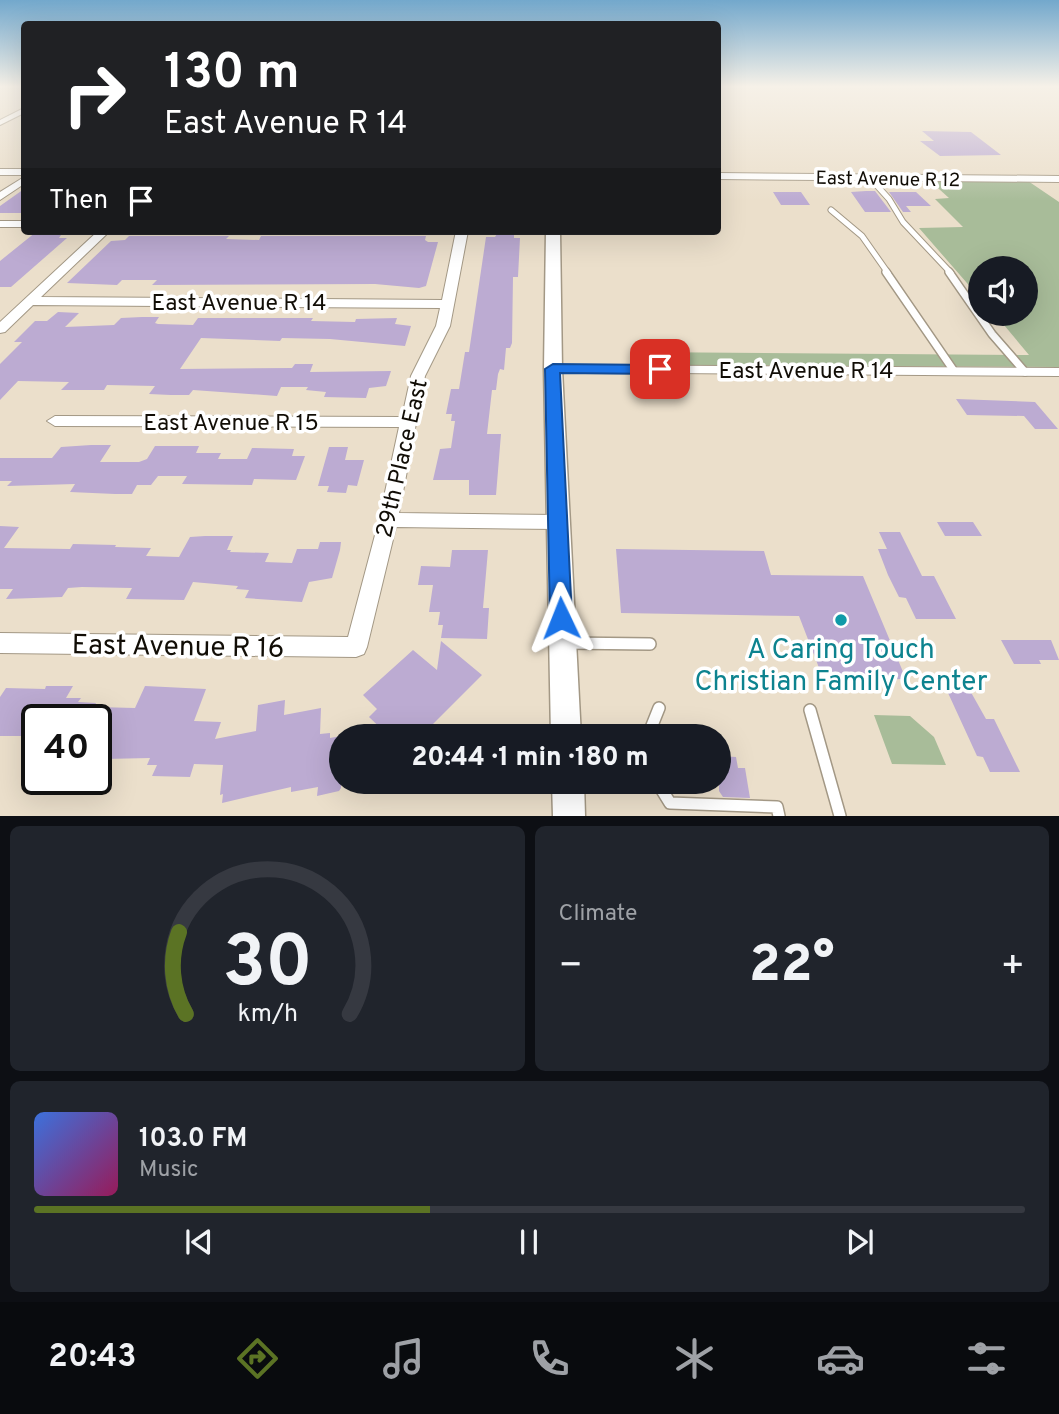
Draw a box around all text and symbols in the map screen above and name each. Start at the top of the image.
text: 130 m [164,44,300,106]
icon: right [49,49,140,140]
text: East Avenue R 14 [164,105,407,145]
street label: East Avenue R 12 [815,167,961,193]
icon: arrive [122,182,160,220]
text: Then [49,185,108,218]
map controls [968,256,1038,326]
button: sound [968,256,1038,326]
street label: East Avenue R 14 [152,290,326,319]
pin [630,339,690,399]
icon: arrive [641,350,679,388]
street label: East Avenue R 14 [719,358,893,387]
street label: 29th Place East [371,376,436,541]
street label: East Avenue R 15 [143,410,319,439]
position arrow [524,581,598,655]
marker: A Caring Touch Christian Family Center [833,612,849,628]
street label: East Avenue R 16 [71,628,285,668]
place label: A Caring Touch Christian Family Center [694,633,988,701]
speed limit sign: 40 [21,704,112,795]
text: 20:44 · 1 min · 180 m [411,742,649,775]
text: Climate [559,900,637,929]
text: 30 [222,921,312,1013]
text: 22° [749,934,834,1000]
text: − [559,943,583,992]
text: + [1000,943,1025,992]
text: km/h [237,999,298,1031]
text: 103.0 FM [139,1123,247,1156]
text: Music [139,1156,199,1185]
icon: previous [180,1223,218,1261]
icon: pause [510,1223,548,1261]
icon: next [841,1223,879,1261]
icon: directions [233,1334,282,1383]
icon: music [379,1334,428,1383]
icon: phone [525,1334,574,1383]
icon: climate [670,1334,719,1383]
icon: car [816,1334,865,1383]
icon: filters [962,1334,1011,1383]
text: 20:43 [48,1338,136,1378]

